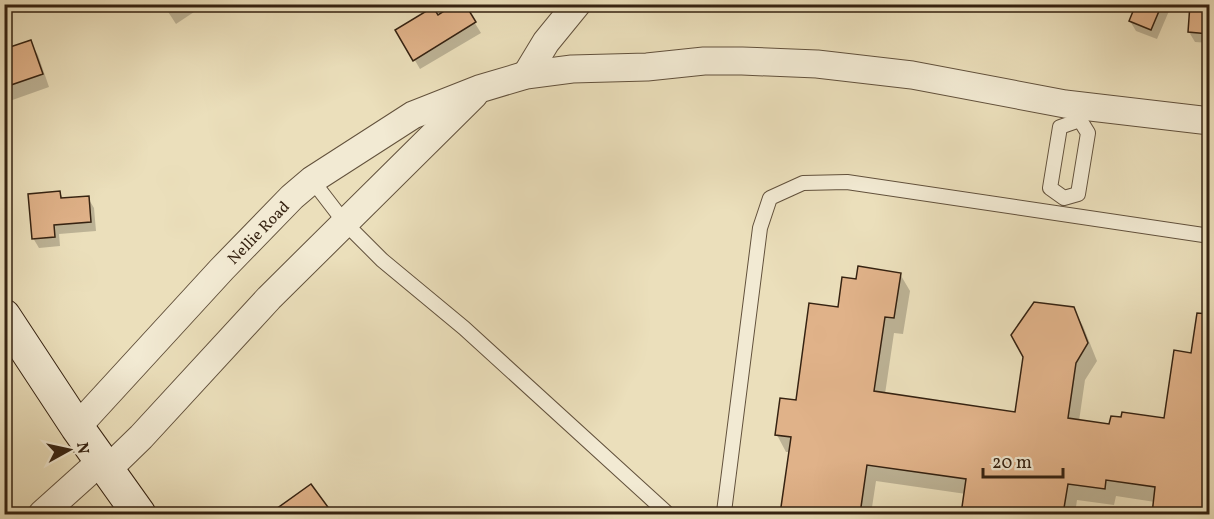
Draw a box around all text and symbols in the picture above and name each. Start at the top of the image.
street label: Nellie Road [223,197,295,270]
north arrow [39,420,99,480]
text: N [70,441,94,456]
scale bar [983,441,1062,479]
text: 20 m [992,451,1032,476]

